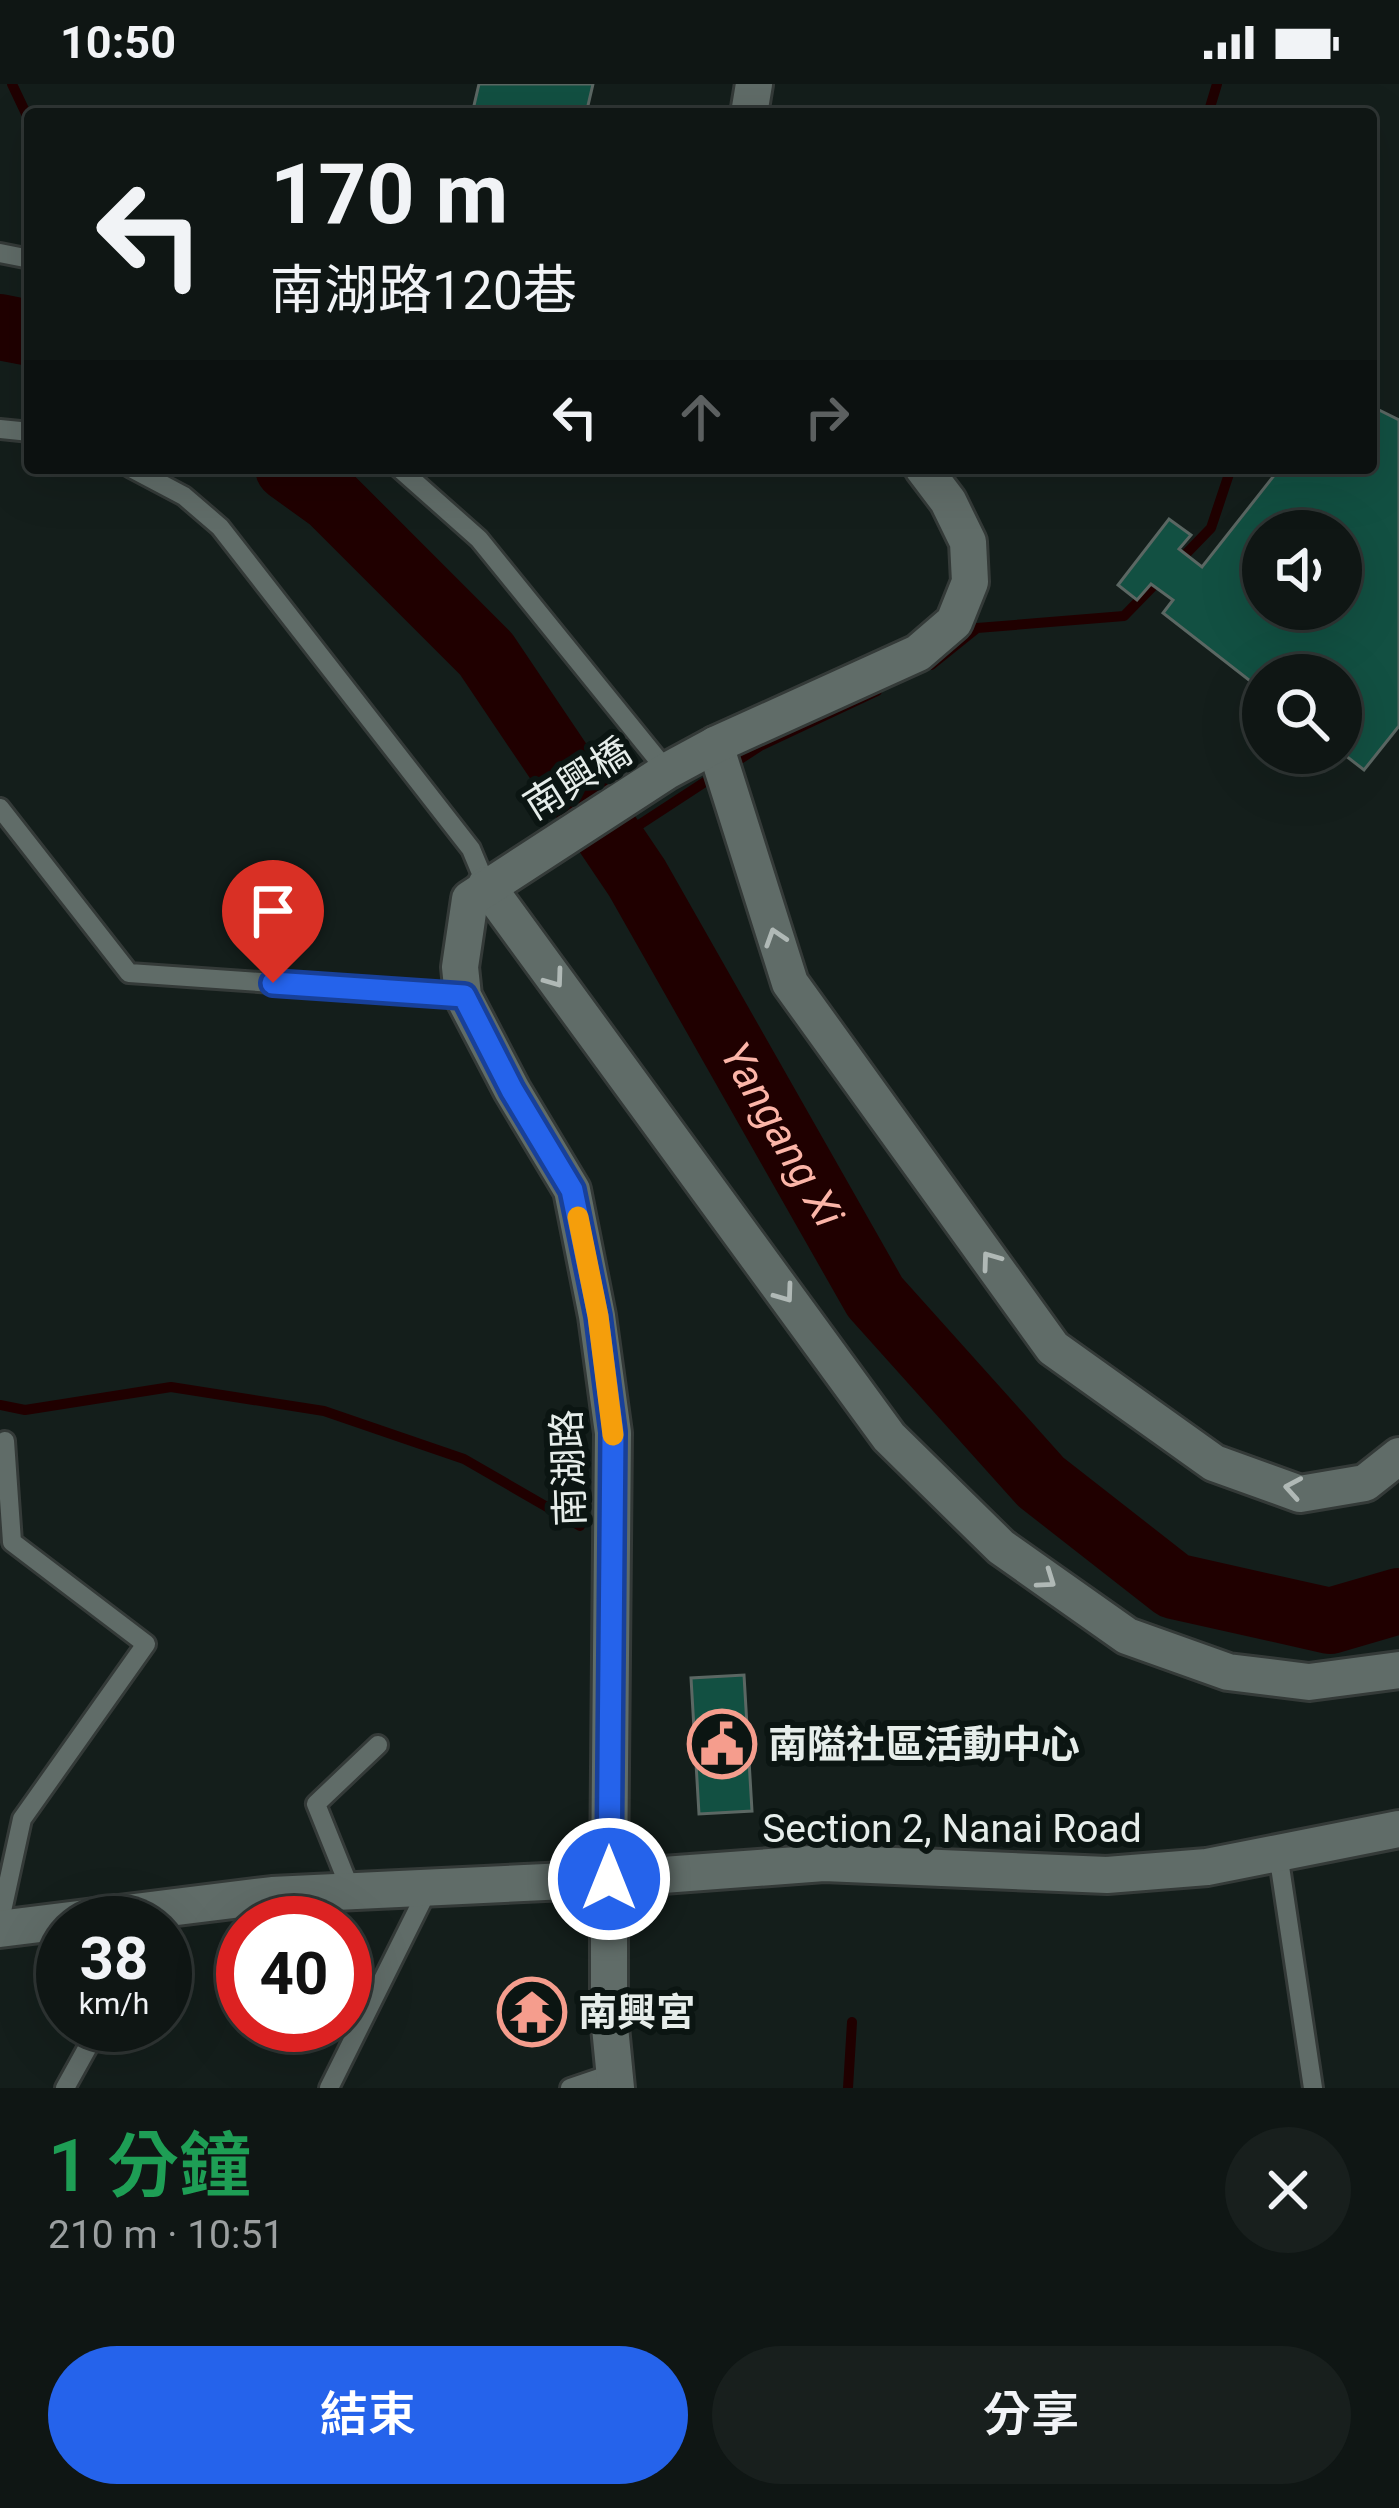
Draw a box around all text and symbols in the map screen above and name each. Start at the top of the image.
text: 10:50 [60,16,176,69]
text: 170 m [270,145,508,244]
icon: left [72,156,228,312]
text: 南湖路120巷 [270,259,577,322]
icon: left [542,384,608,450]
icon: ahead [668,384,734,450]
icon: right [794,384,860,450]
map controls [1242,510,1362,774]
button: sound [1242,510,1362,630]
button: search [1242,654,1362,774]
street label: 南興橋 [516,728,639,829]
pin [222,860,324,983]
icon: arrive [240,878,306,944]
one-way arrow [765,927,790,948]
one-way arrow [541,966,563,987]
water label: Yangang Xi [710,1034,854,1235]
one-way arrow [982,1251,1004,1273]
one-way arrow [771,1281,792,1303]
street label: 南湖路 [544,1409,594,1527]
one-way arrow [1283,1476,1303,1502]
one-way arrow [1034,1565,1055,1587]
public building icon: 南隘社區活動中心 [687,1709,757,1779]
place label: 南隘社區活動中心 [768,1722,1080,1768]
street label: Section 2, Nanai Road [762,1806,1142,1852]
position arrow [546,1816,672,1942]
speed limit sign: 40 [216,1896,372,2052]
text: 38 [80,1923,148,1994]
temple icon: 南興宮 [497,1977,567,2047]
text: km/h [79,1986,149,2021]
place label: 南興宮 [578,1990,695,2036]
text: 1 分鐘 [48,2124,251,2209]
button: close [1225,2127,1351,2253]
text: 210 m · 10:51 [48,2212,284,2258]
button: 結束 [48,2346,688,2484]
button: 分享 [712,2346,1351,2484]

